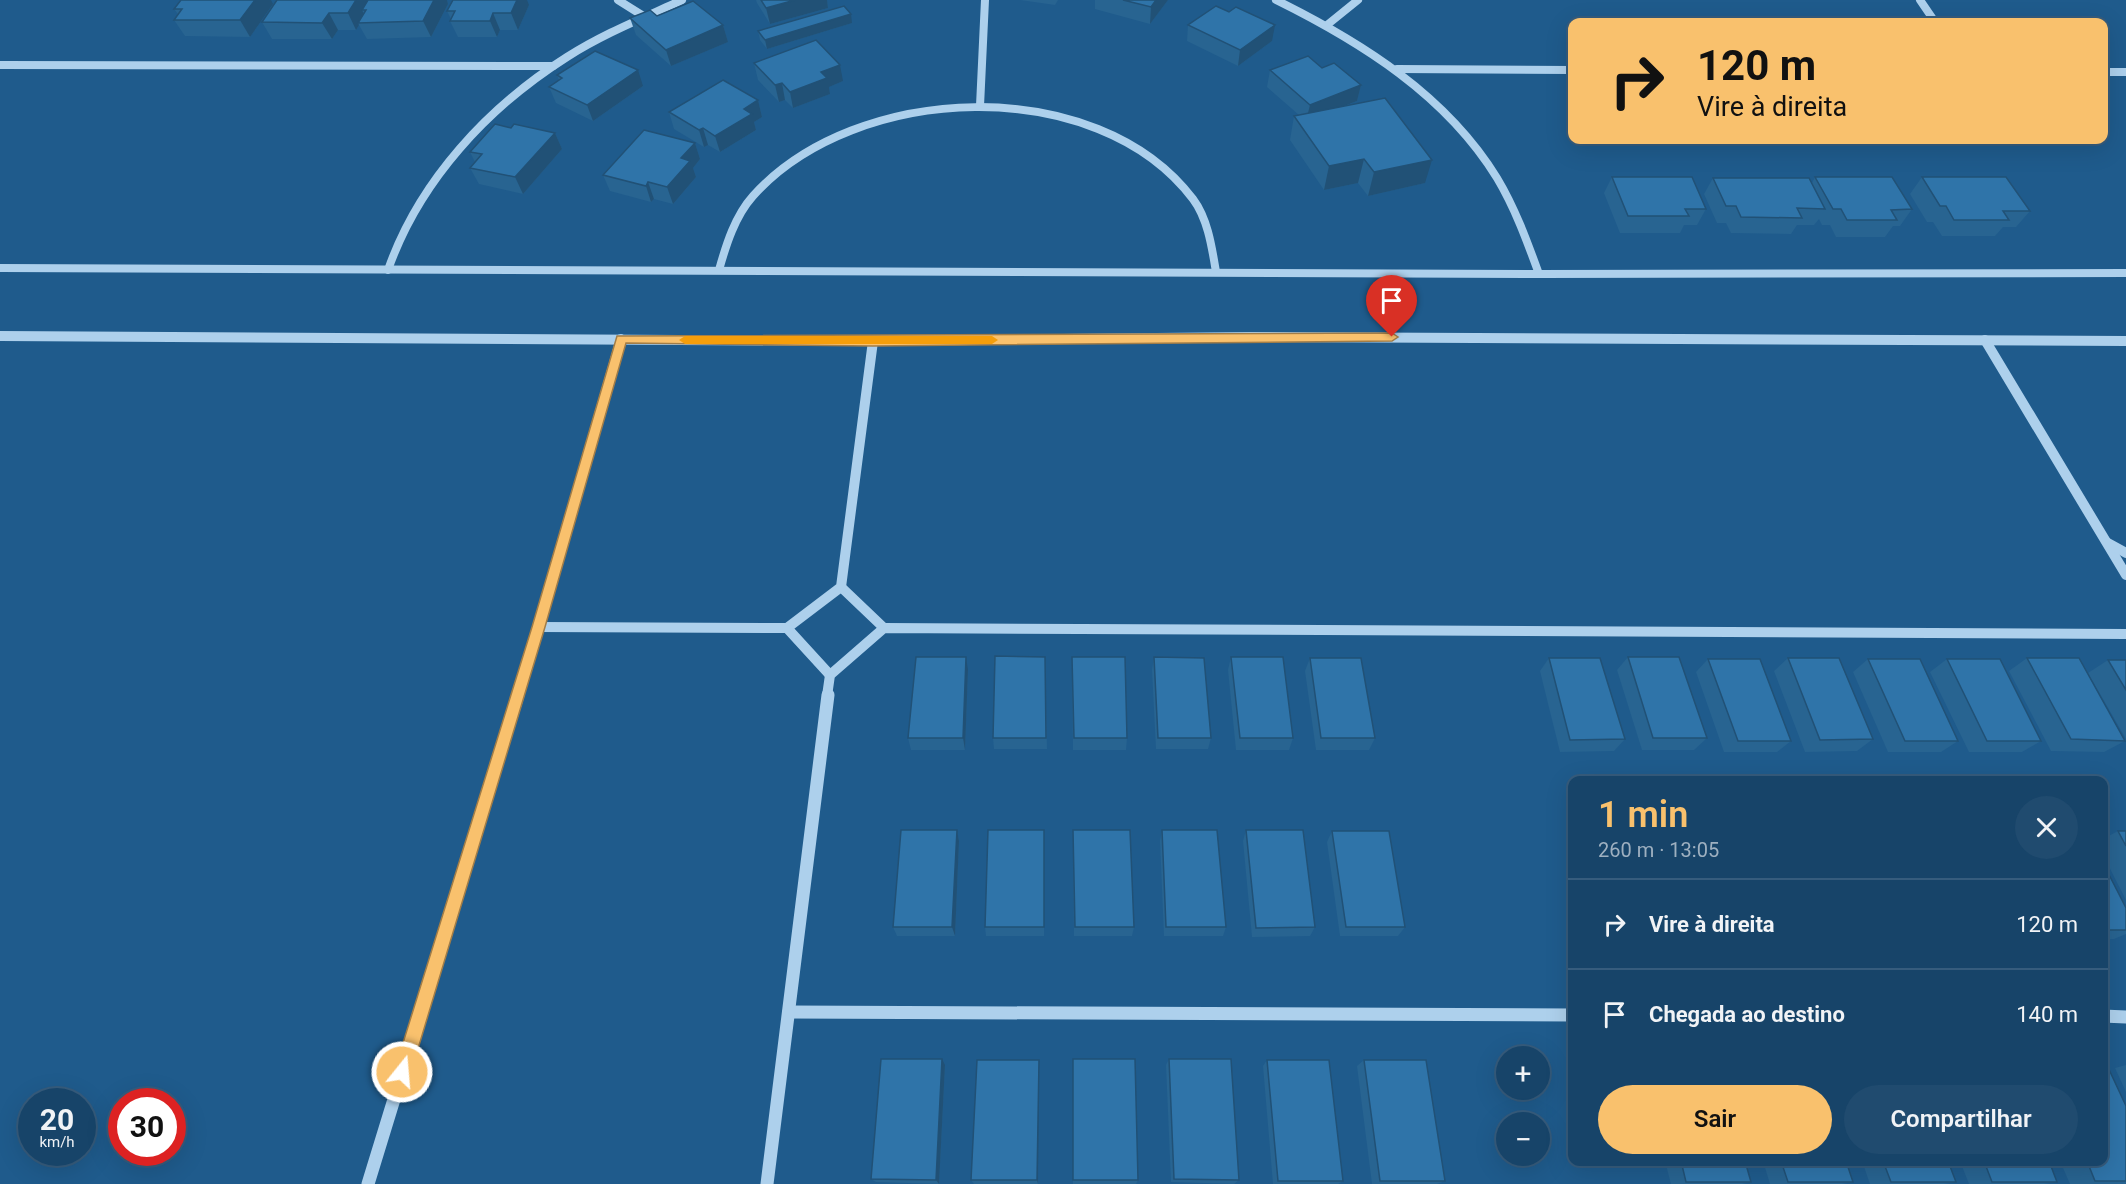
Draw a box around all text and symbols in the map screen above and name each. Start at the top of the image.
text: 120 m [1697,41,1816,90]
icon: right [1598,42,1676,120]
text: Vire à direita [1697,91,1847,123]
pin [1366,275,1417,337]
icon: arrive [1375,284,1408,317]
text: 1 min [1598,794,1688,836]
button: close [2015,796,2078,859]
text: 260 m · 13:05 [1598,838,1719,862]
icon: right [1598,908,1631,941]
text: Vire à direita [1649,912,1775,937]
text: 120 m [2016,912,2078,937]
icon: arrive [1598,998,1631,1031]
text: Chegada ao destino [1649,1002,1845,1027]
text: 140 m [2016,1002,2078,1027]
position arrow [370,1040,434,1104]
map controls [1496,1046,1550,1166]
button: + [1496,1046,1550,1100]
button: Sair [1598,1085,1832,1154]
button: Compartilhar [1844,1085,2078,1154]
speed limit sign: 30 [108,1088,186,1166]
text: 20 [40,1102,74,1137]
button: − [1496,1112,1550,1166]
text: km/h [39,1133,75,1151]

